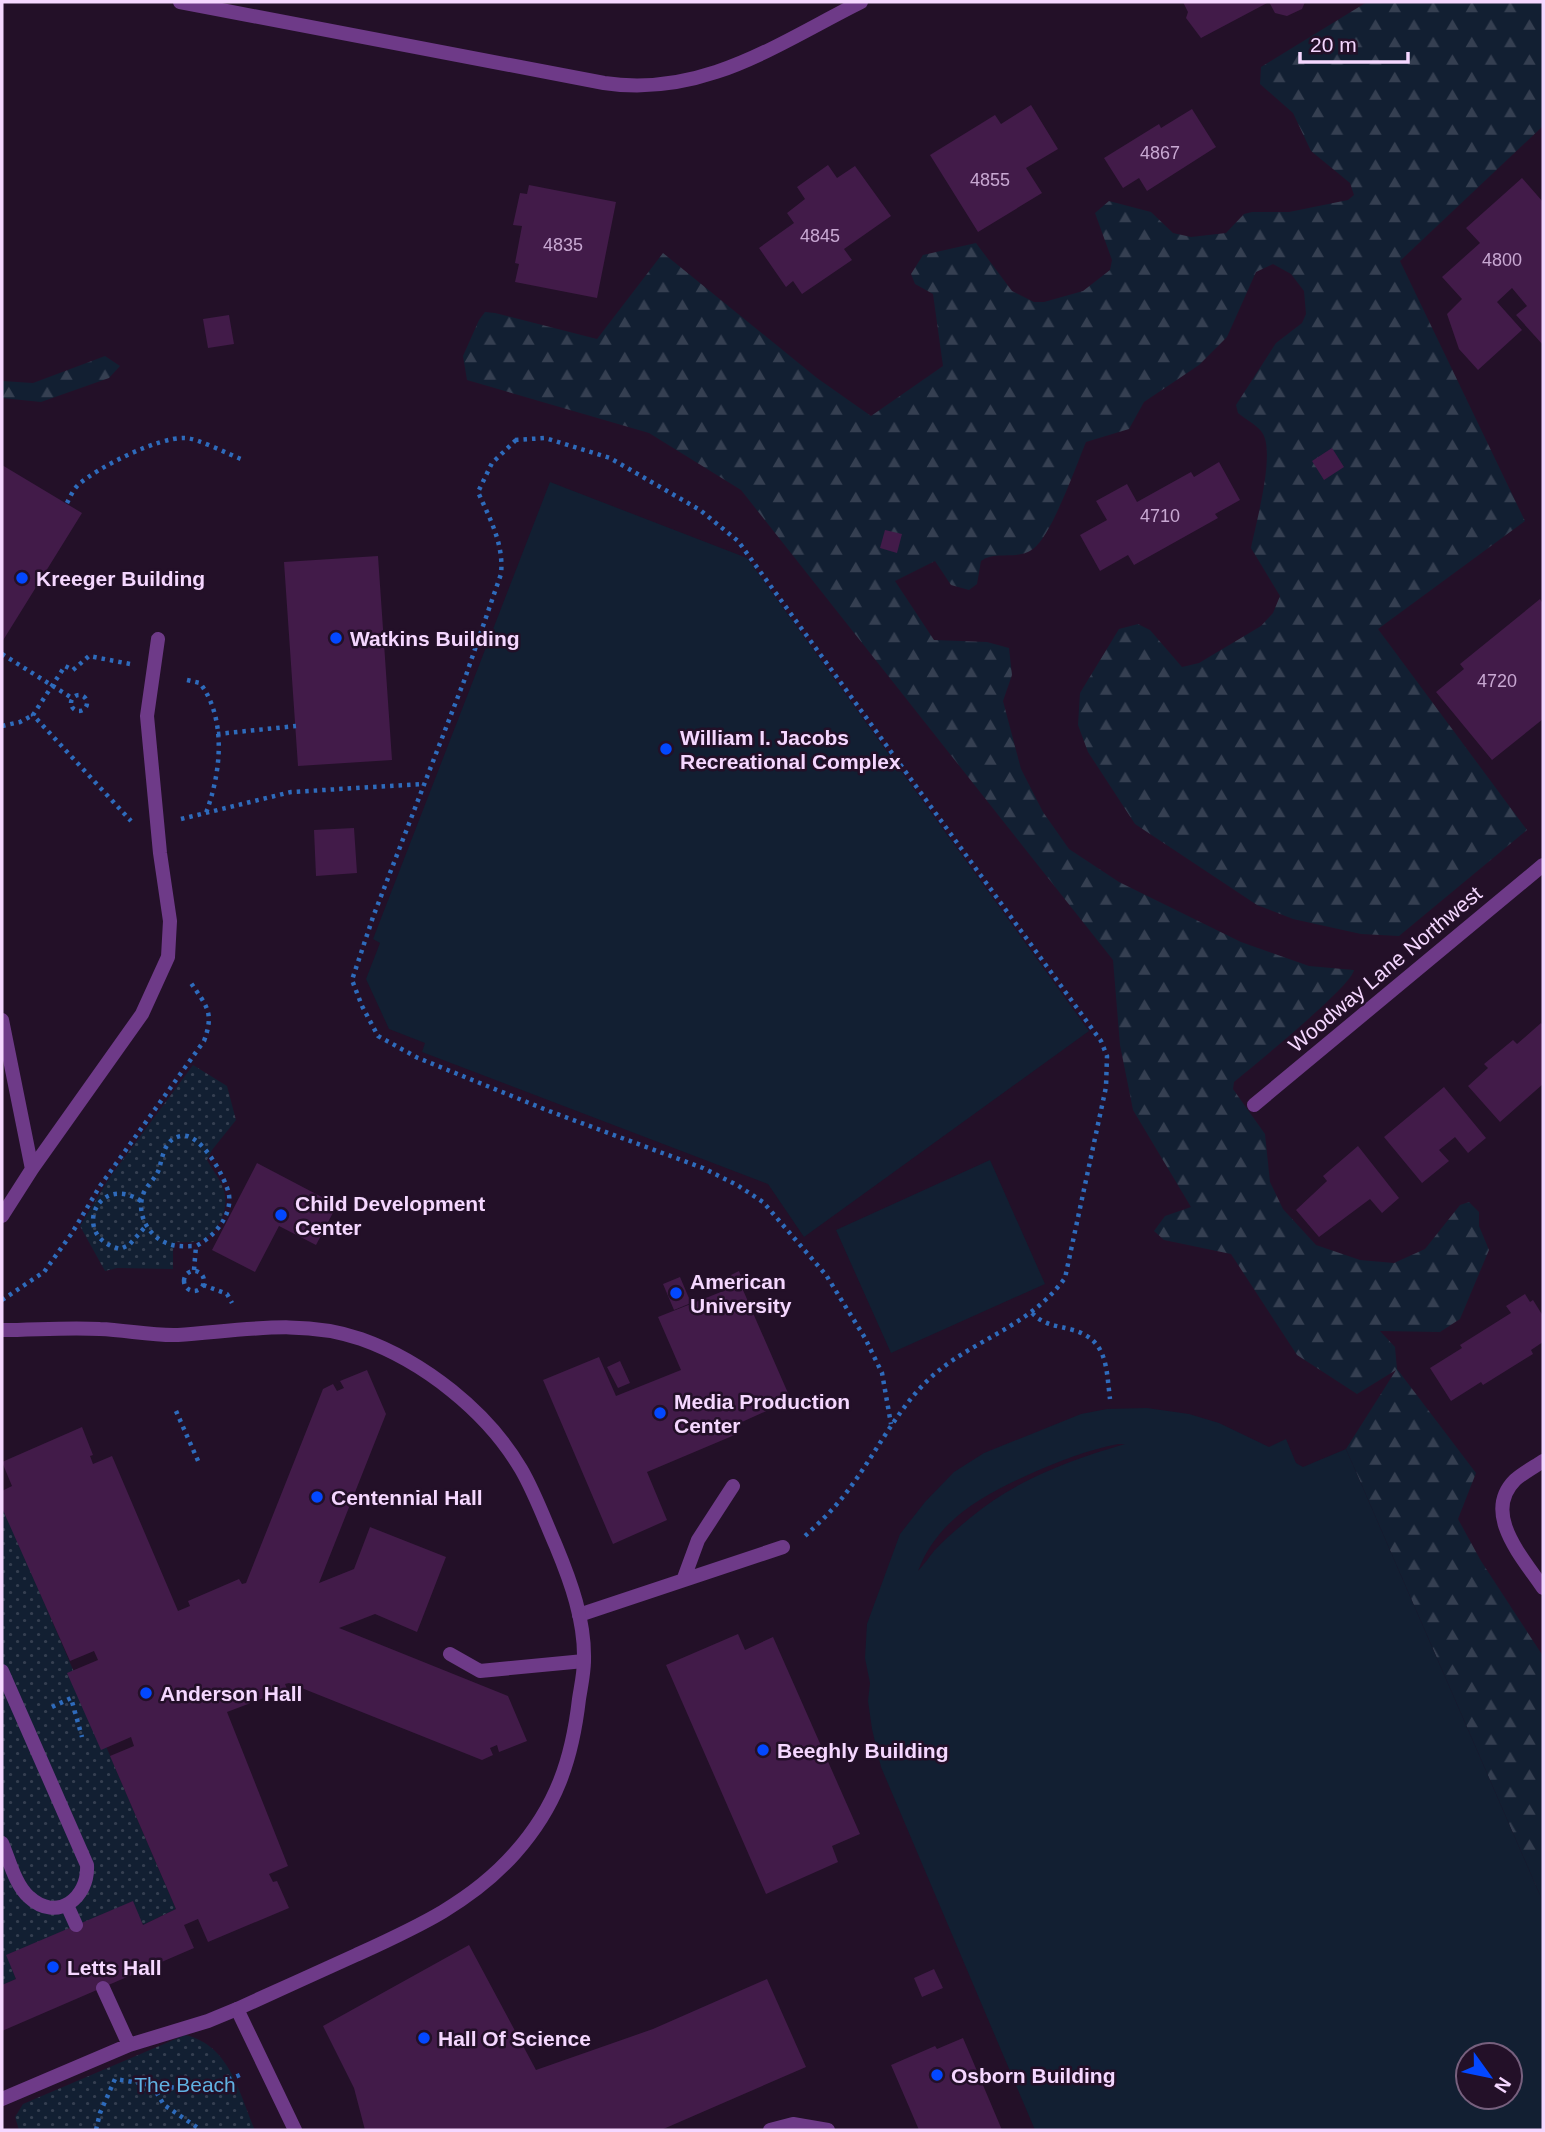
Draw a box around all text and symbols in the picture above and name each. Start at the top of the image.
scale bar [1300,21,1408,65]
text: 20 m [1310,33,1357,56]
house number: 4867 [1140,143,1180,163]
house number: 4855 [970,170,1010,190]
house number: 4845 [800,226,840,246]
house number: 4835 [543,235,583,255]
house number: 4800 [1482,250,1522,270]
house number: 4710 [1140,506,1180,526]
place label: Kreeger Building [36,567,205,590]
marker: Kreeger Building [14,570,30,586]
place label: Watkins Building [350,627,520,650]
marker: Watkins Building [328,630,344,646]
house number: 4720 [1477,671,1517,691]
place label: William I. Jacobs Recreational Complex [680,726,901,773]
marker: William I. Jacobs Recreational Complex [658,741,674,757]
street label: Woodway Lane Northwest [1284,881,1486,1056]
place label: Child Development Center [295,1192,485,1239]
marker: Child Development Center [273,1207,289,1223]
place label: American University [690,1270,792,1317]
marker: American University [668,1285,684,1301]
place label: Media Production Center [674,1390,850,1437]
marker: Media Production Center [652,1405,668,1421]
place label: Centennial Hall [331,1486,483,1509]
marker: Centennial Hall [309,1489,325,1505]
place label: Anderson Hall [160,1682,302,1705]
marker: Anderson Hall [138,1685,154,1701]
place label: Beeghly Building [777,1739,949,1762]
marker: Beeghly Building [755,1742,771,1758]
place label: Letts Hall [67,1956,162,1979]
marker: Letts Hall [45,1959,61,1975]
place label: Hall Of Science [438,2027,591,2050]
marker: Hall Of Science [416,2030,432,2046]
north arrow [1454,2041,1524,2111]
place label: Osborn Building [951,2064,1115,2087]
marker: Osborn Building [929,2067,945,2083]
park label: The Beach [134,2073,236,2096]
text: N [1490,2074,1515,2096]

